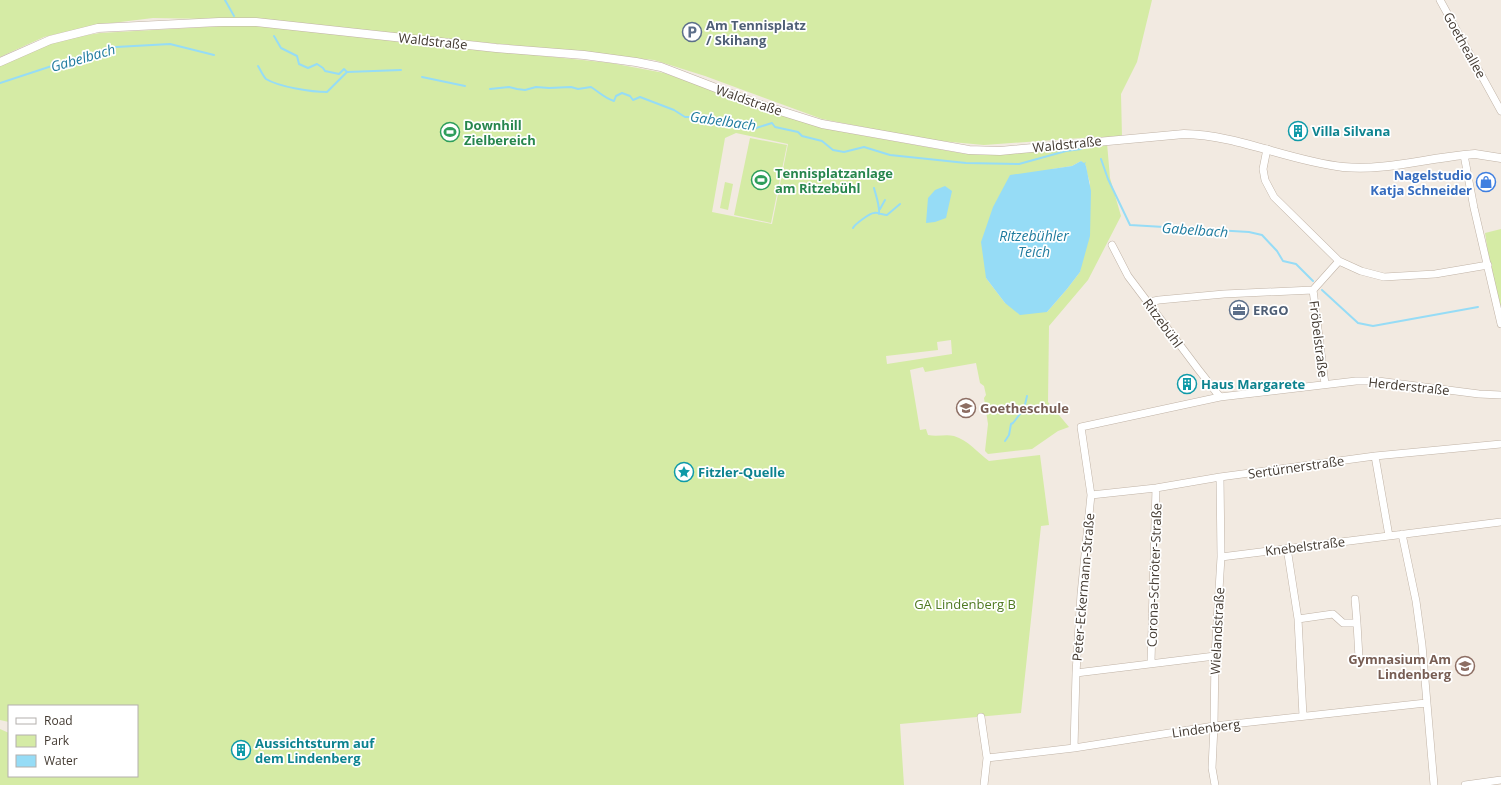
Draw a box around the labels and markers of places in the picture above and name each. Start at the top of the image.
place label: Am Tennisplatz / Skihang [706,16,806,49]
parking icon: Am Tennisplatz / Skihang [681,21,703,43]
place label: Downhill Zielbereich [464,116,536,149]
building icon: Villa Silvana [1287,120,1309,142]
sports icon: Downhill Zielbereich [439,121,461,143]
place label: Villa Silvana [1312,122,1390,140]
place label: Tennisplatzanlage am Ritzebühl [775,164,893,197]
place label: Nagelstudio Katja Schneider [1370,166,1472,199]
sports icon: Tennisplatzanlage am Ritzebühl [750,169,772,191]
shop icon: Nagelstudio Katja Schneider [1475,171,1497,193]
office icon: ERGO [1228,299,1250,321]
place label: ERGO [1253,301,1289,319]
building icon: Haus Margarete [1176,373,1198,395]
place label: Haus Margarete [1201,375,1306,393]
school or university icon: Goetheschule [955,397,977,419]
place label: Goetheschule [980,399,1069,417]
place icon: Fitzler-Quelle [673,461,695,483]
place label: Fitzler-Quelle [698,463,785,481]
place label: Gymnasium Am Lindenberg [1348,650,1452,683]
school or university icon: Gymnasium Am Lindenberg [1454,655,1476,677]
place label: Aussichtsturm auf dem Lindenberg [255,734,375,767]
building icon: Aussichtsturm auf dem Lindenberg [230,739,252,761]

